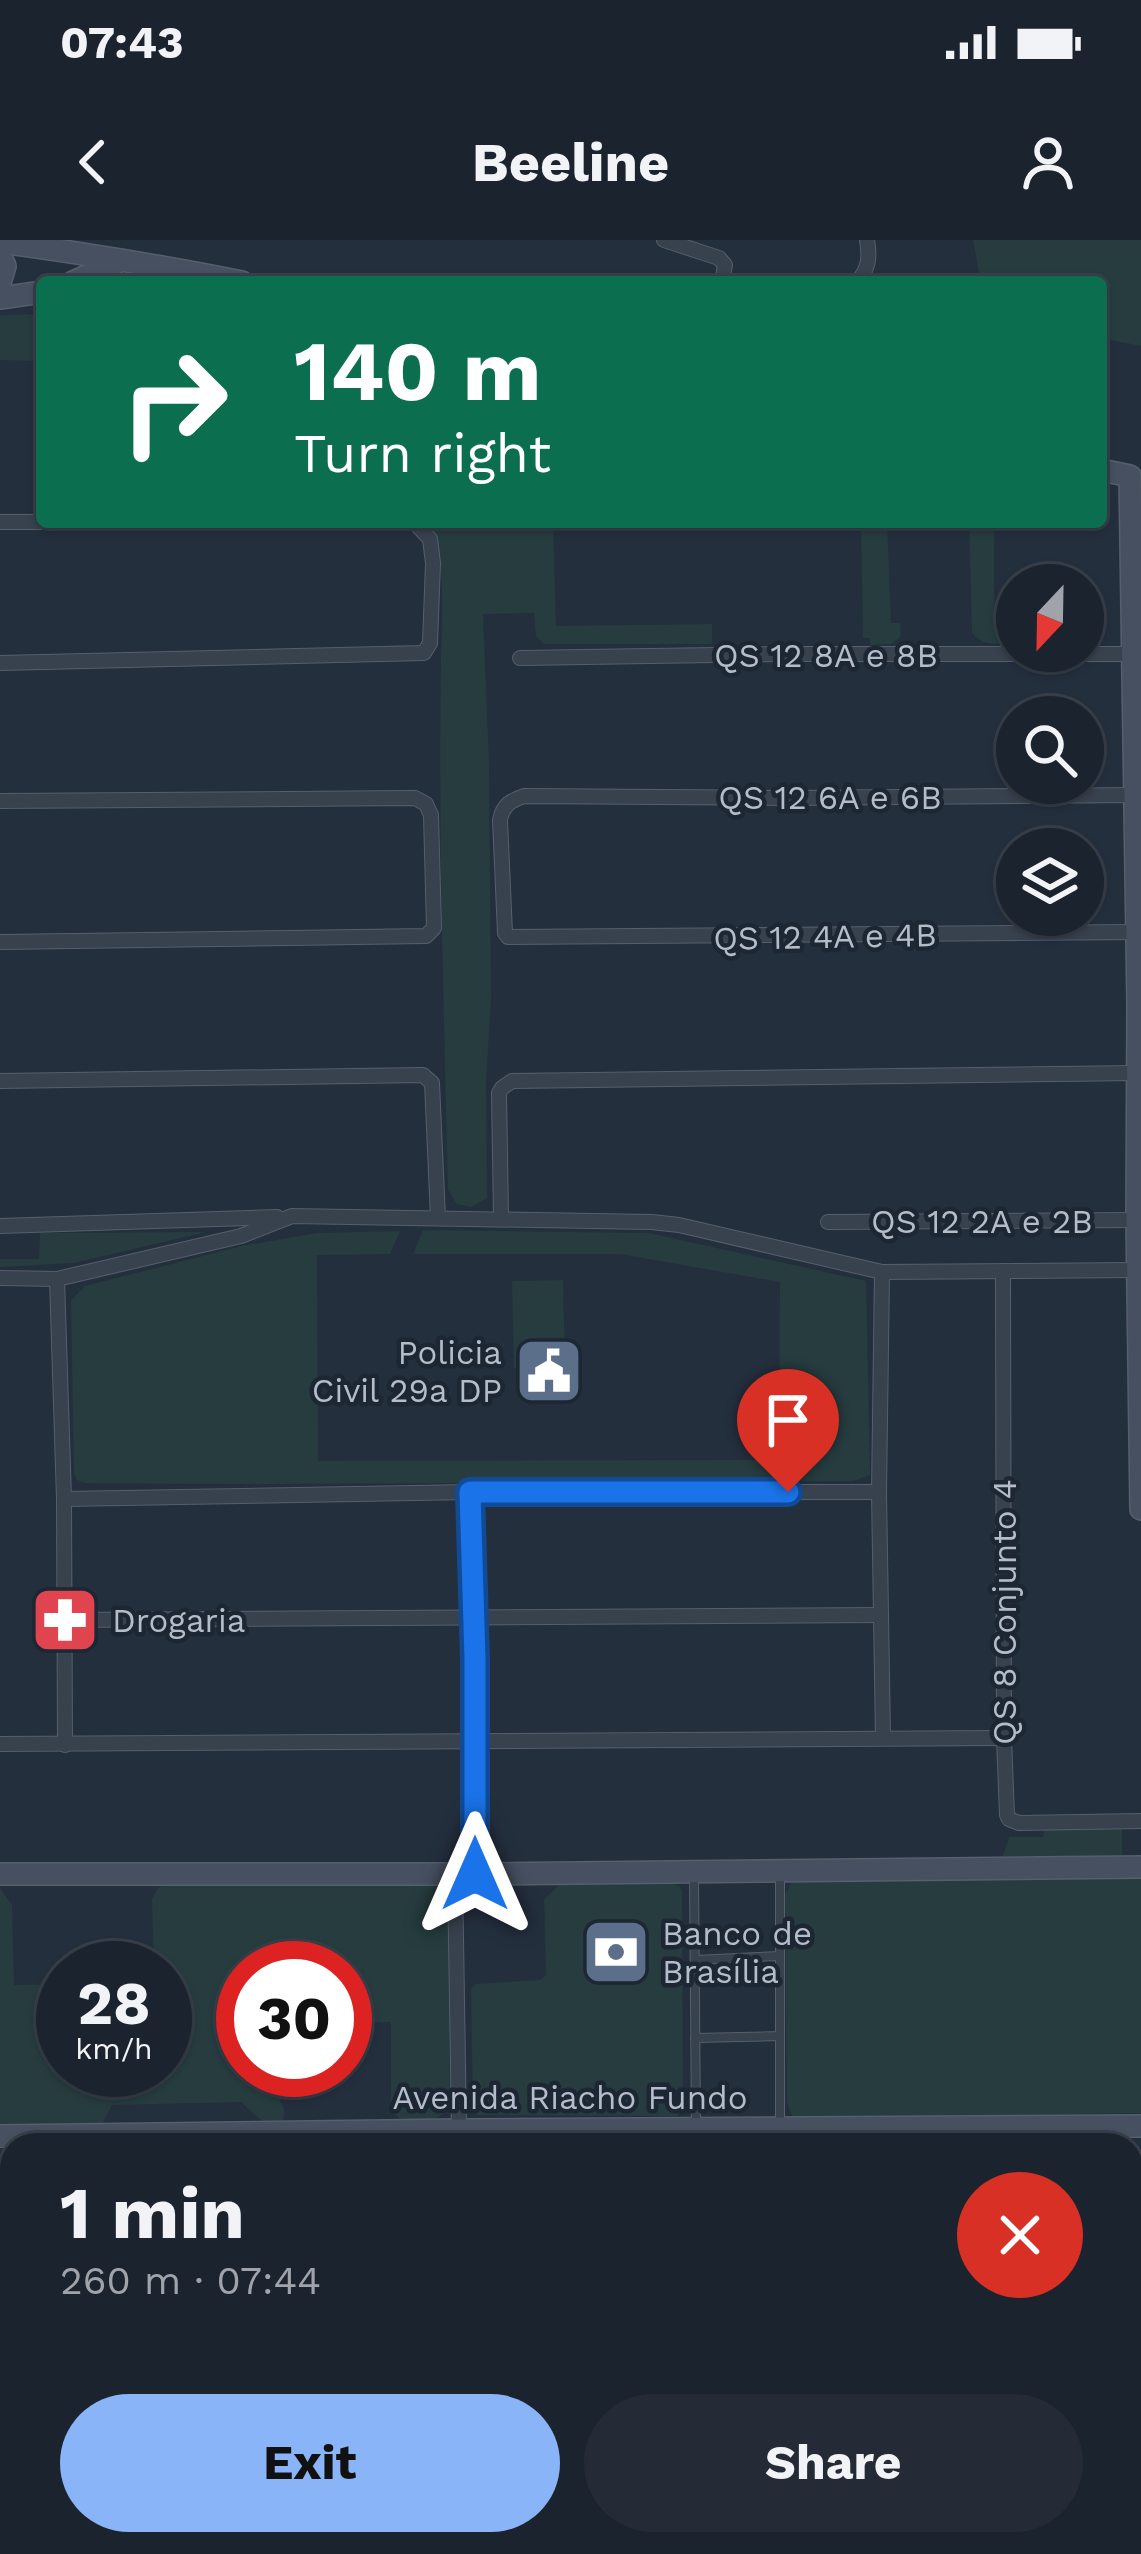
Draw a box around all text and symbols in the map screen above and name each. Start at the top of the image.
text: 07:43 [60,16,184,69]
icon: back [60,129,126,195]
icon: person [1015,129,1081,195]
text: Beeline [472,131,669,194]
text: 140 m [294,322,542,420]
icon: right [96,324,252,480]
text: Turn right [294,422,551,485]
north arrow [996,564,1104,672]
map controls [996,564,1104,936]
street label: QS 12 8A e 8B [714,636,938,675]
button: search [996,696,1104,804]
street label: QS 12 6A e 6B [718,778,942,817]
button: layers [996,828,1104,936]
street label: QS 12 4A e 4B [713,915,937,958]
street label: QS 12 2A e 2B [871,1202,1093,1241]
place label: Policia Civil 29a DP [312,1333,502,1410]
public building icon: Policia Civil 29a DP [514,1336,584,1406]
pin [737,1369,839,1492]
icon: arrive [755,1387,821,1453]
street label: QS 8 Conjunto 4 [985,1479,1024,1745]
pharmacy icon: Drogaria [30,1585,100,1655]
place label: Drogaria [112,1601,246,1640]
position arrow [412,1811,538,1937]
place label: Banco de Brasília [662,1914,812,1991]
bank icon: Banco de Brasília [581,1917,651,1987]
speed limit sign: 30 [216,1941,372,2097]
text: 28 [77,1968,151,2039]
text: km/h [75,2031,153,2066]
street label: Avenida Riacho Fundo [392,2078,748,2117]
text: 1 min [60,2171,245,2255]
button: close [957,2172,1083,2298]
text: 260 m · 07:44 [60,2258,321,2303]
button: Exit [60,2394,560,2532]
button: Share [584,2394,1083,2532]

